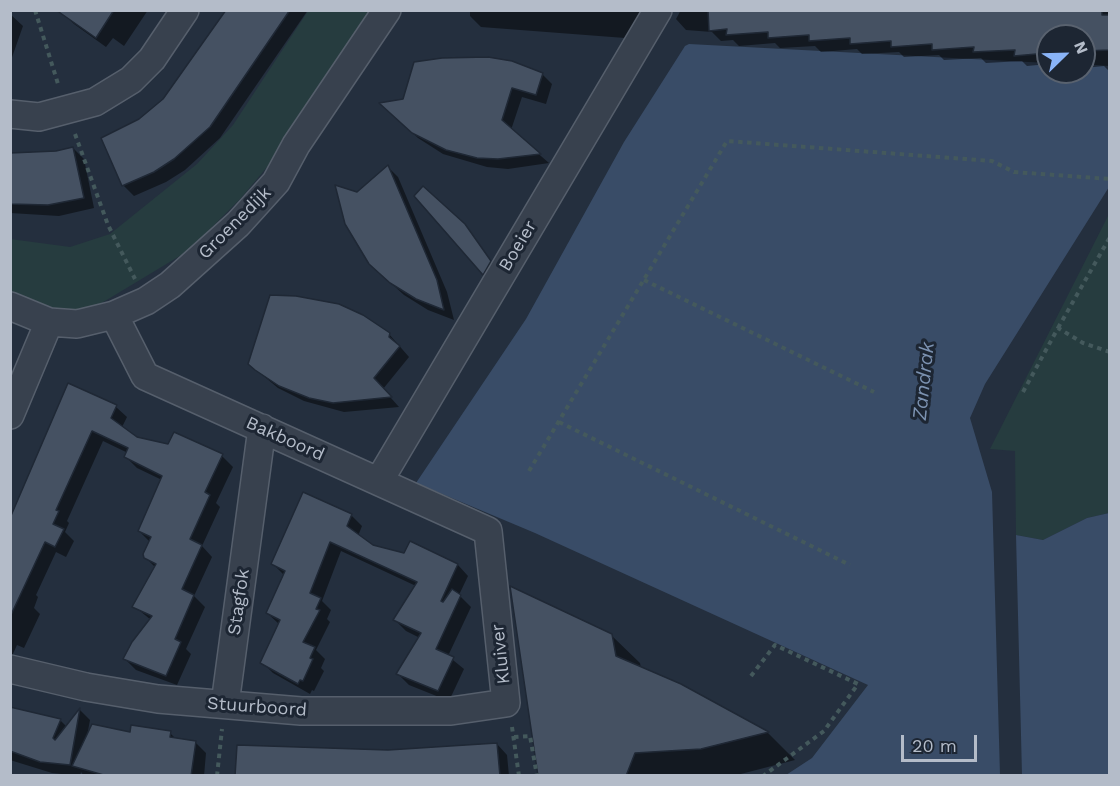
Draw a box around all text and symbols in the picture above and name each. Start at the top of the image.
north arrow [1036,24,1096,84]
text: N [1070,38,1092,57]
street label: Groenedijk [194,182,276,264]
street label: Boeier [494,217,542,275]
water label: Zandrak [908,341,940,421]
street label: Bakboord [243,412,327,466]
street label: Stagfok [224,567,254,637]
street label: Kluiver [487,623,515,685]
street label: Stuurboord [206,693,308,721]
scale bar [904,723,980,761]
text: 20 m [912,735,957,756]

